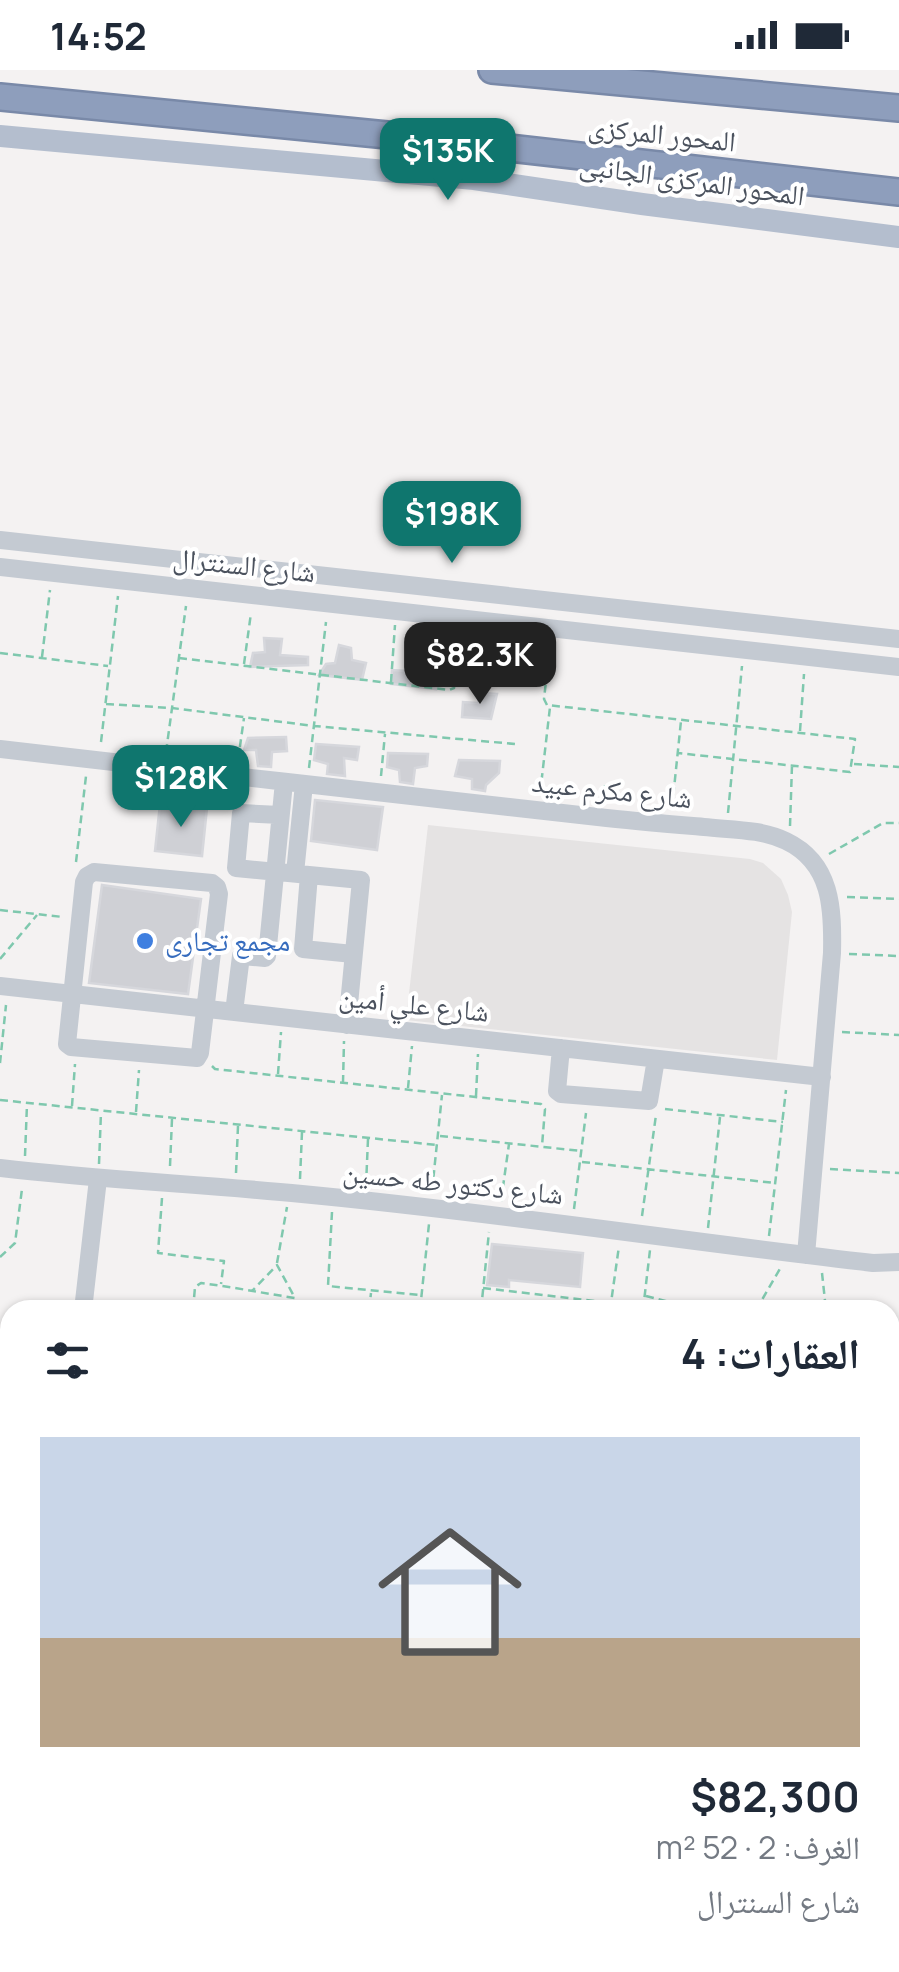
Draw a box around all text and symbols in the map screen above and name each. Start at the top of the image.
text: 14:52 [50,9,147,61]
street label: المحور المركزى [587,106,738,160]
pin: $135K [378,118,518,203]
text: $135K [402,128,494,172]
street label: المحور المركزى الجانبى [577,144,807,214]
pin: $198K [382,481,522,566]
text: $198K [405,491,499,535]
street label: شارع السنترال [171,538,317,590]
pin: $82.3K [399,622,561,707]
text: $82.3K [426,632,534,676]
pin: $128K [111,745,251,830]
text: $128K [134,755,228,799]
street label: شارع مكرم عبيد [530,762,694,817]
place label: مجمع تجارى [165,921,290,959]
marker: مجمع تجارى [134,930,156,952]
street label: شارع علي أمين [337,976,491,1035]
street label: شارع دكتور طه حسين [341,1152,565,1212]
text: العقارات: 4 [681,1324,860,1382]
icon: filters [40,1333,95,1388]
icon: home [360,1502,540,1682]
text: $82,300 [690,1767,860,1825]
text: الغرف: 2 · 52 m² [656,1825,860,1869]
text: شارع السنترال [697,1879,860,1923]

